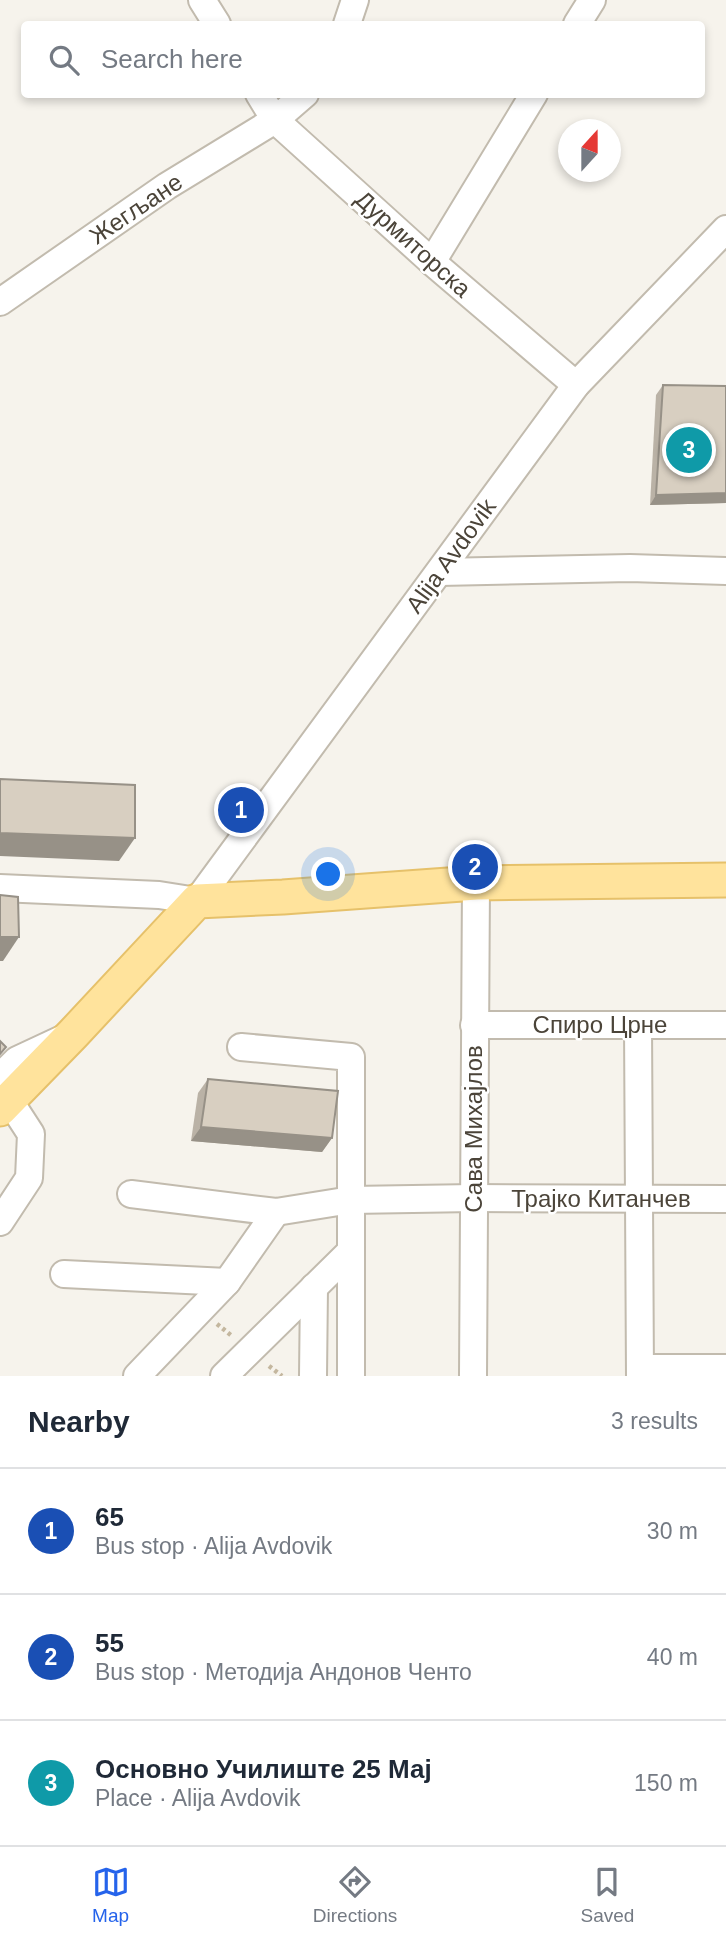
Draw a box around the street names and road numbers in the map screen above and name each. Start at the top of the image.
street label: Жегљане [84,168,187,249]
street label: Дурмиторска [350,185,477,303]
street label: Alija Avdovik [400,493,502,618]
street label: Спиро Црне [533,1011,667,1038]
street label: Сава Михајлов [460,1045,487,1213]
street label: Трајко Китанчев [511,1185,691,1212]

